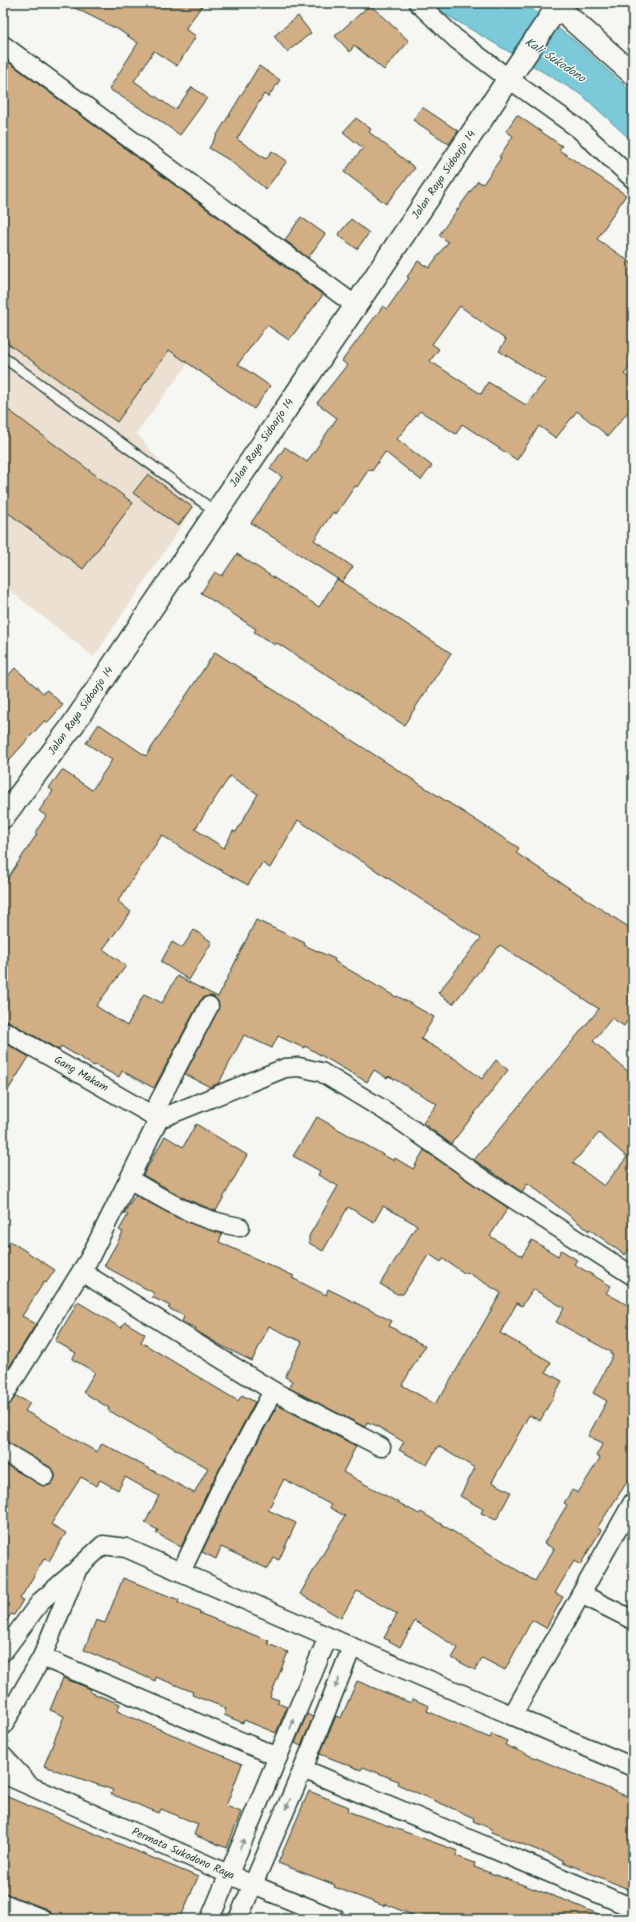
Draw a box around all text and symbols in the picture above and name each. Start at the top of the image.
water label: Kali Sukodono [521,33,591,88]
street label: Jalan Raya Sidoarjo 14 [407,127,481,223]
street label: Jalan Raya Sidoarjo 14 [225,395,299,491]
street label: Jalan Raya Sidoarjo 14 [44,663,118,759]
street label: Gang Makam [50,1051,112,1097]
one-way arrow [334,1678,340,1689]
one-way arrow [289,1719,295,1730]
one-way arrow [285,1798,291,1809]
street label: Permata Sukodono Raya [129,1823,237,1885]
one-way arrow [239,1839,245,1850]

